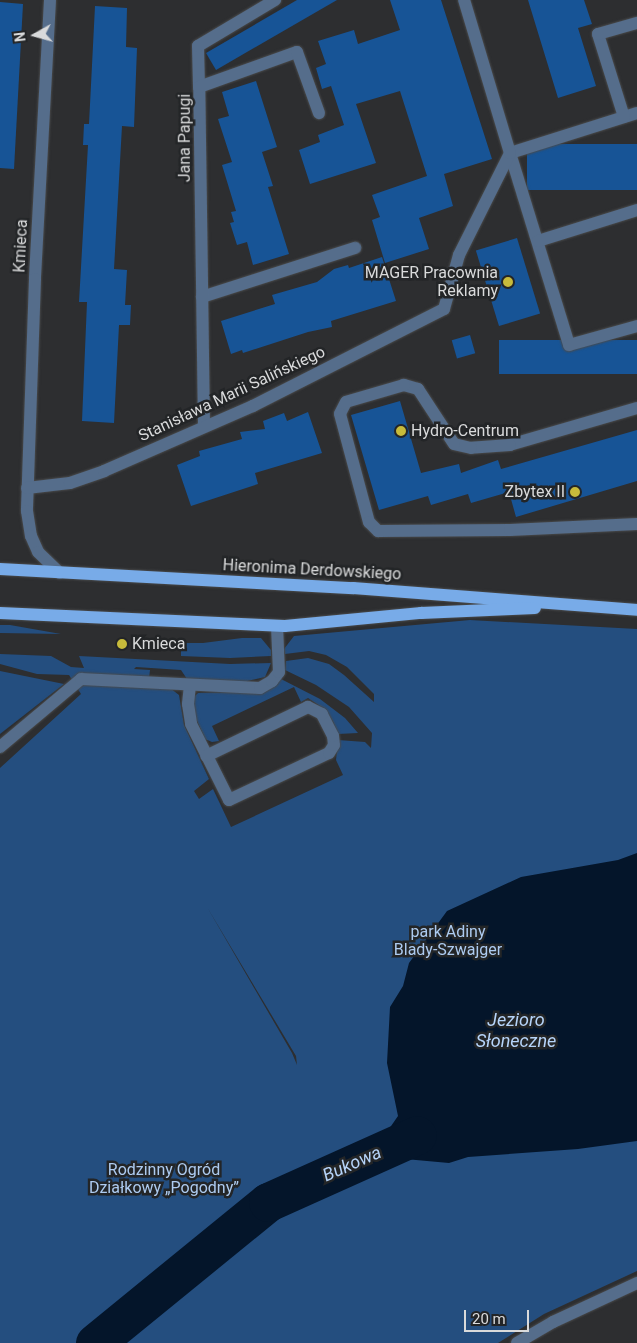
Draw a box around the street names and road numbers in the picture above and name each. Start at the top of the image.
street label: Jana Papugi [175,94,195,182]
street label: Kmieca [10,219,32,273]
street label: Stanisława Marii Salińskiego [136,342,328,446]
street label: Hieronima Derdowskiego [222,556,402,584]

